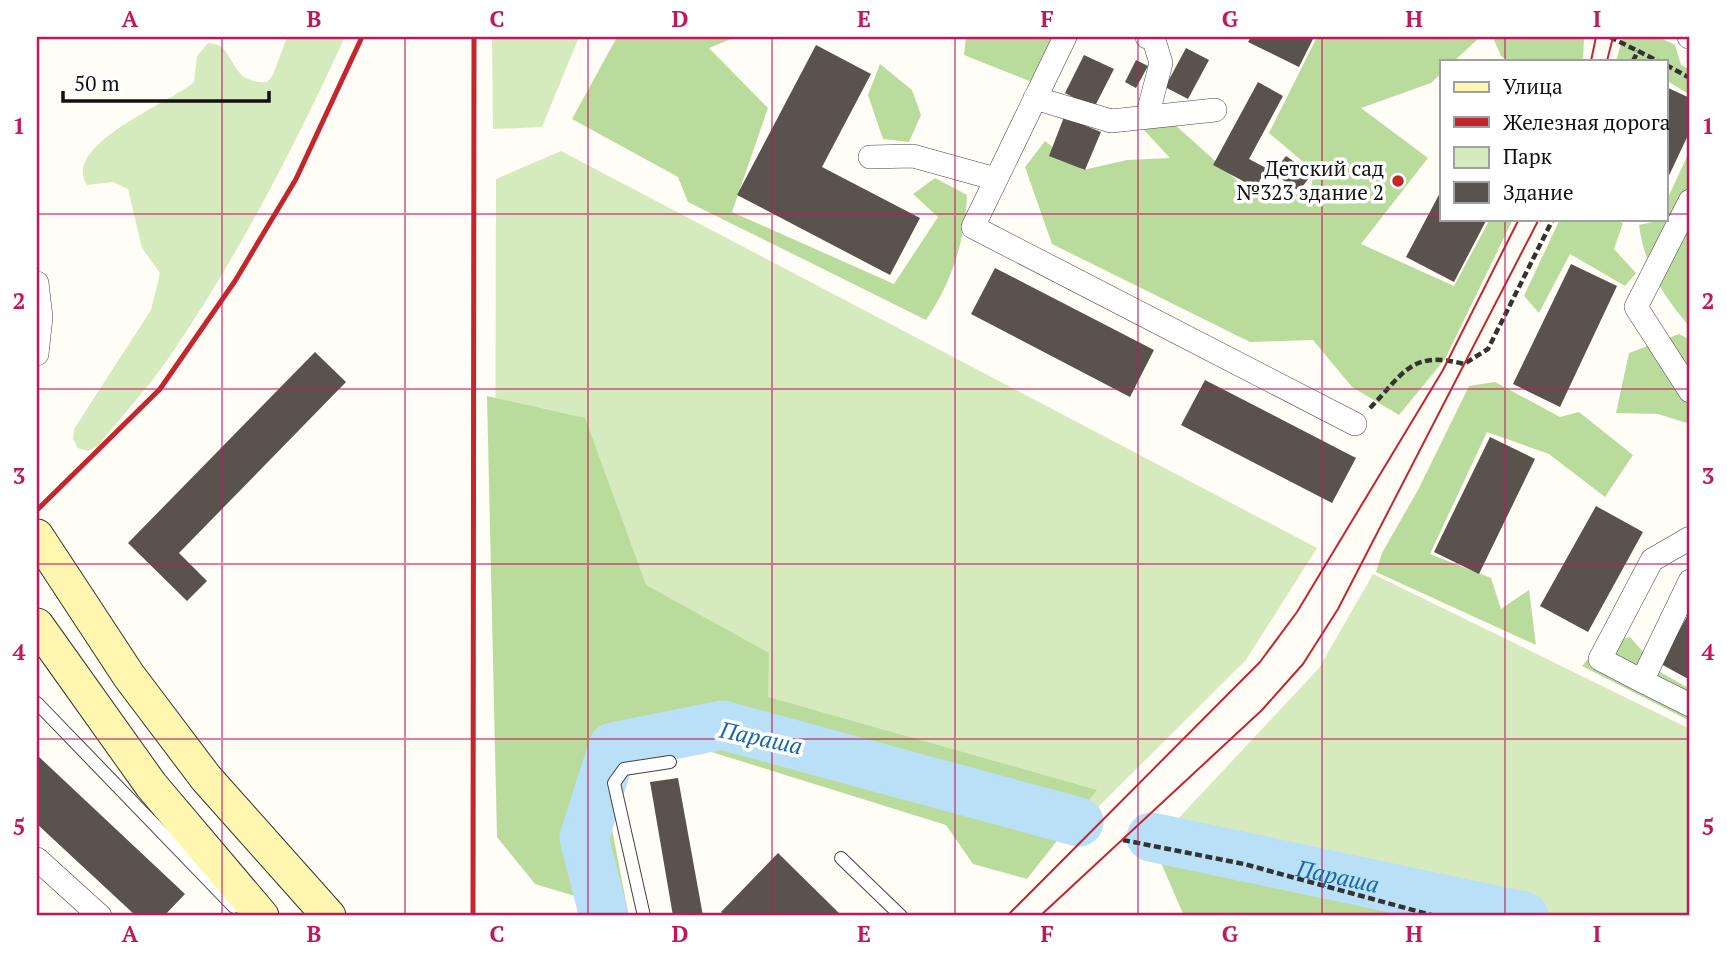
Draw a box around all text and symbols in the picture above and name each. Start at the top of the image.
text: A [122,3,139,34]
text: B [307,3,322,34]
text: C [490,3,505,34]
text: D [672,3,689,34]
text: E [857,3,871,34]
text: F [1040,3,1054,34]
text: G [1222,3,1239,34]
text: H [1405,3,1423,34]
text: I [1593,3,1601,34]
scale bar [63,60,270,104]
legend [1440,60,1668,220]
text: 50 m [74,69,120,97]
text: Улица [1503,72,1563,100]
text: Железная дорога [1503,108,1671,136]
text: 1 [13,110,26,141]
text: 1 [1702,110,1715,141]
text: Парк [1503,142,1553,170]
place label: Детский сад №323 здание 2 [1236,154,1384,206]
marker: Детский сад №323 здание 2 [1390,173,1406,189]
text: Здание [1503,178,1574,206]
text: 2 [13,285,26,316]
text: 2 [1702,285,1715,316]
text: 3 [13,460,26,491]
text: 3 [1702,460,1715,491]
text: 4 [13,636,26,667]
text: 4 [1702,636,1715,667]
water label: Параша [716,713,805,761]
text: 5 [13,811,26,842]
text: 5 [1702,811,1715,842]
water label: Параша [1293,852,1382,900]
text: A [122,918,139,949]
text: B [307,918,322,949]
text: C [490,918,505,949]
text: D [672,918,689,949]
text: E [857,918,871,949]
text: F [1040,918,1054,949]
text: G [1222,918,1239,949]
text: H [1405,918,1423,949]
text: I [1593,918,1601,949]

